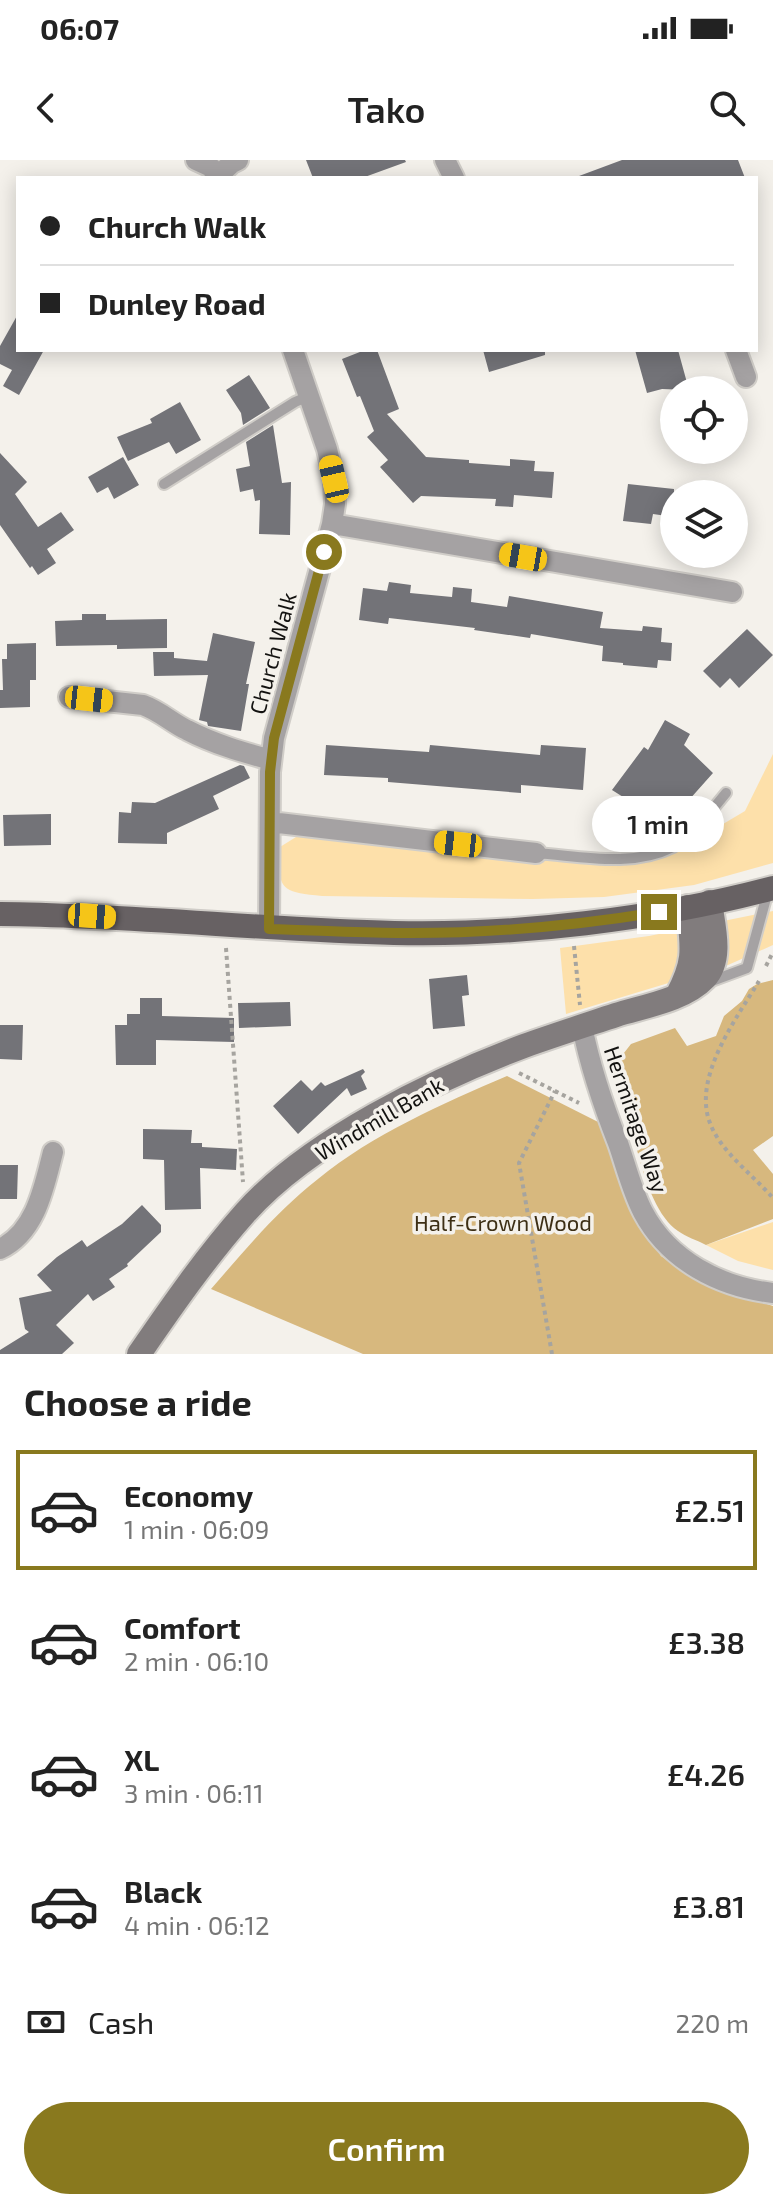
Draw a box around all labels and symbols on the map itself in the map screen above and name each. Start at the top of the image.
car [317,453,351,505]
route start [306,534,342,570]
car [497,541,549,573]
street label: Church Walk [243,589,301,717]
car [64,685,114,713]
callout: 1 min [593,796,725,852]
car [433,830,483,858]
route end [641,894,677,930]
car [67,902,117,930]
street label: Hermitage Way [600,1042,674,1196]
street label: Windmill Bank [310,1071,448,1165]
park label: Half-Crown Wood [414,1209,592,1235]

